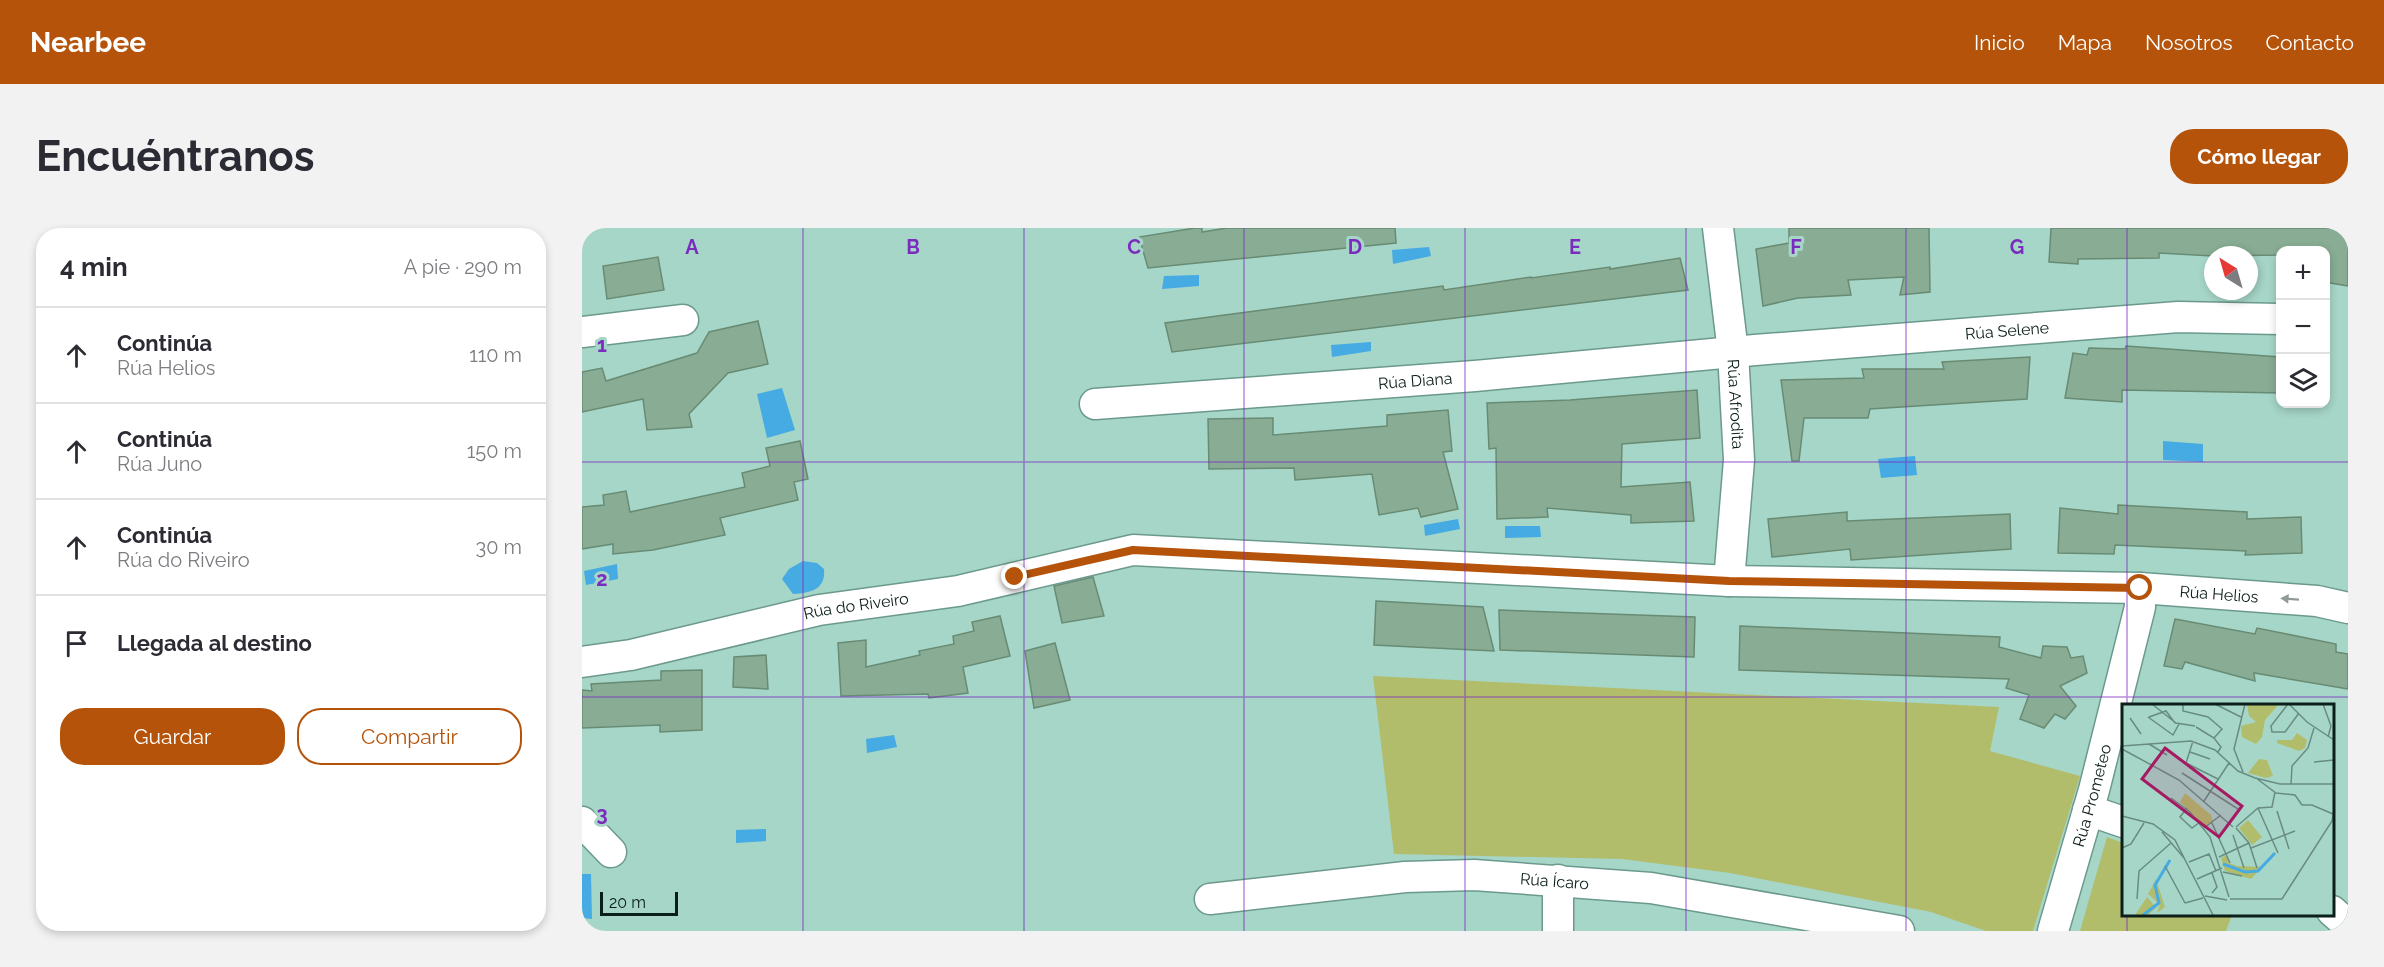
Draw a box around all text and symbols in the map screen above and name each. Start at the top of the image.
text: Nearbee [30,26,146,59]
text: Inicio [1974,30,2025,55]
text: Mapa [2058,30,2112,55]
text: Nosotros [2145,30,2233,55]
text: Contacto [2266,30,2354,55]
button: Cómo llegar [2170,129,2348,184]
text: Encuéntranos [36,132,315,181]
text: A [685,235,699,259]
text: B [906,235,920,259]
text: C [1127,235,1141,259]
text: D [1348,235,1362,259]
text: E [1569,235,1581,259]
text: F [1790,235,1802,259]
text: G [2010,235,2024,259]
north arrow [2204,246,2258,300]
map controls [2276,246,2330,408]
button: + [2276,246,2330,300]
text: 4 min [60,252,128,282]
text: A pie · 290 m [404,255,522,279]
button: − [2276,300,2330,354]
street label: Rúa Selene [1964,318,2050,344]
text: Continúa [117,330,212,356]
text: 1 [597,333,607,357]
icon: ahead [60,339,93,372]
text: 110 m [469,343,522,367]
button: layers [2276,354,2330,408]
text: Rúa Helios [117,356,215,380]
street label: Rúa Afrodita [1723,358,1747,450]
street label: Rúa Diana [1377,369,1453,393]
text: Continúa [117,426,212,452]
icon: ahead [60,435,93,468]
text: 150 m [467,439,522,463]
text: Rúa Juno [117,452,202,476]
text: Continúa [117,522,212,548]
icon: ahead [60,531,93,564]
text: 30 m [476,535,522,559]
text: Rúa do Riveiro [117,548,250,572]
route end [1001,563,1027,589]
text: 2 [596,567,608,591]
route start [2126,574,2152,600]
street label: Rúa Helios [2179,582,2259,607]
street label: Rúa do Riveiro [801,589,910,623]
one-way arrow [2281,594,2300,603]
icon: arrive [60,627,93,660]
text: Llegada al destino [117,630,312,656]
inset map [2122,704,2333,916]
button: Guardar [60,708,285,765]
button: Compartir [297,708,522,765]
street label: Rúa Prometeo [2069,742,2115,849]
text: 3 [596,802,608,826]
street label: Rúa Ícaro [1519,869,1590,893]
scale bar [600,889,678,916]
text: 20 m [609,893,646,912]

